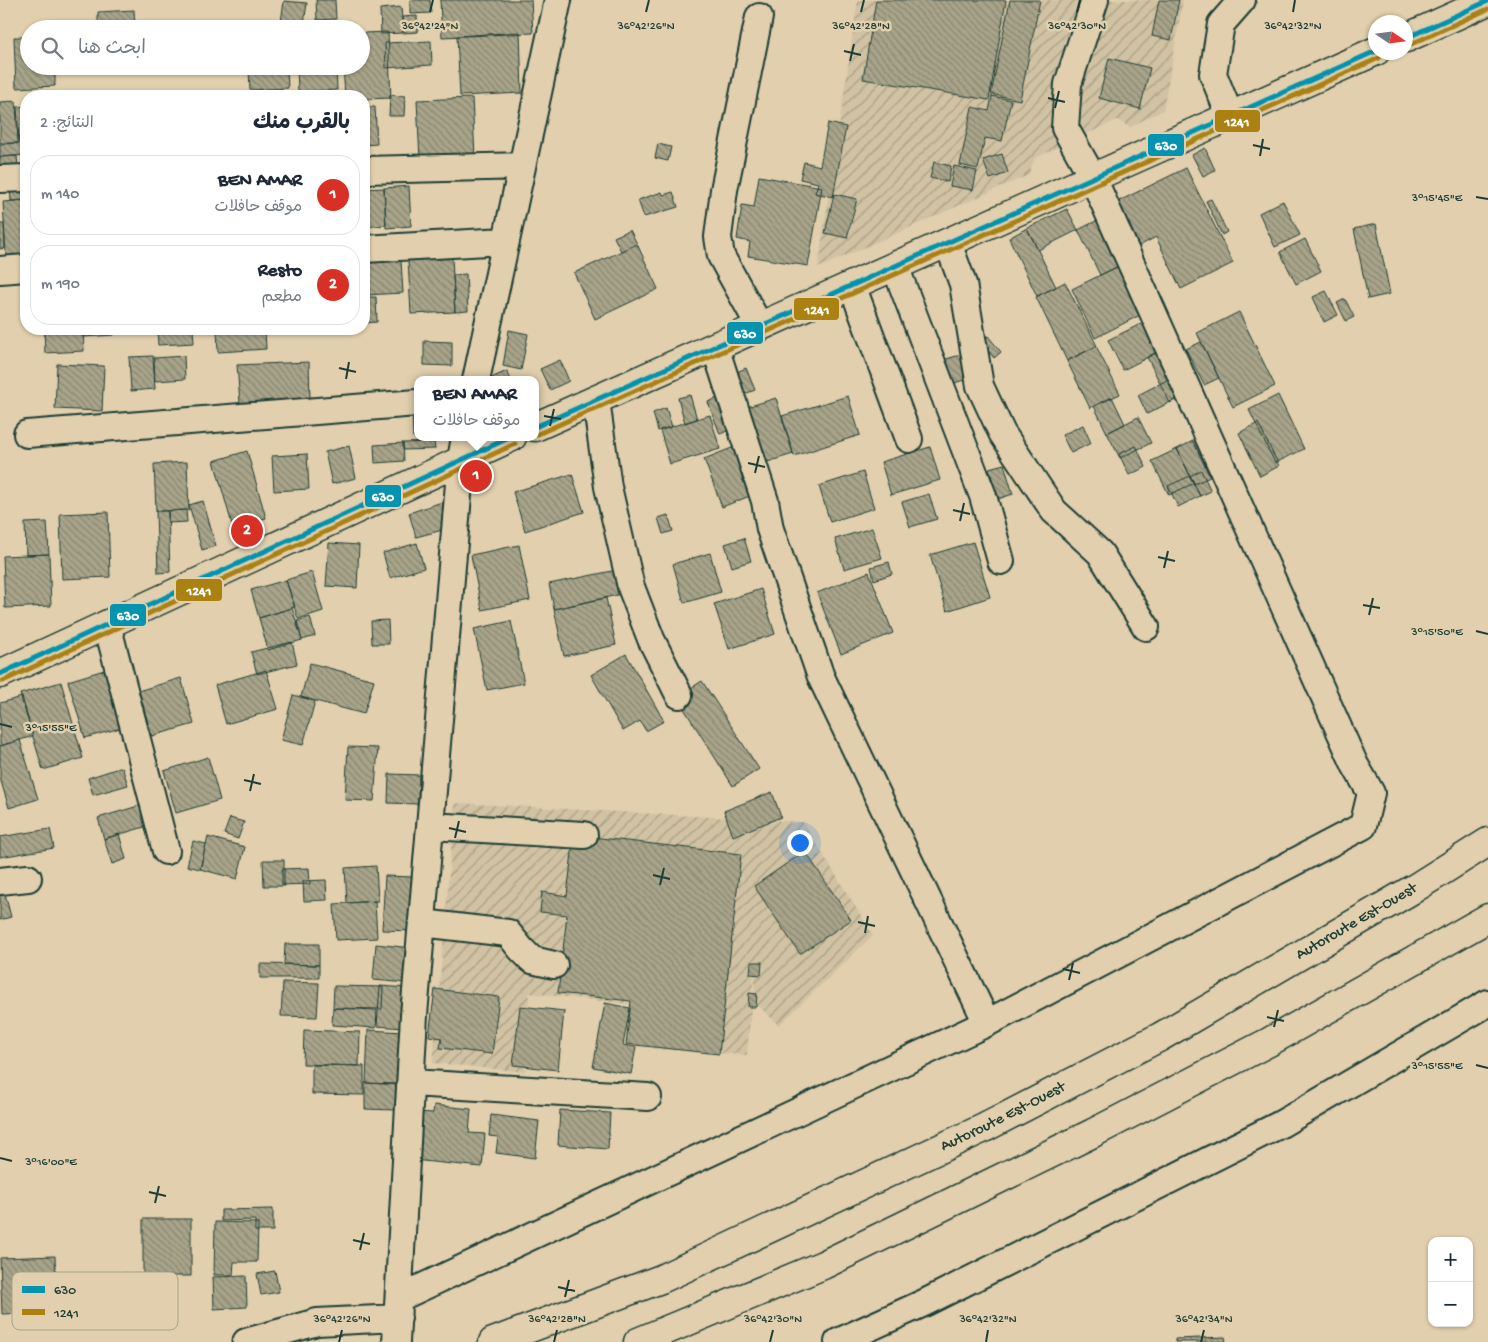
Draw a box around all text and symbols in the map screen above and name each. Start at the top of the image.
north arrow [1368,15,1413,60]
search box [20,20,370,75]
text: 36°42'24"N [401,20,459,34]
text: 36°42'26"N [616,20,675,34]
text: 36°42'28"N [831,20,890,34]
text: 36°42'30"N [1047,20,1106,34]
text: 36°42'32"N [1263,20,1322,34]
icon: search [38,34,66,62]
text: ابحث هنا [78,38,146,61]
line badge: 1241 [1214,109,1261,133]
text: بالقرب منك [253,112,350,137]
text: النتائج: 2 [40,115,94,134]
text: 1241 [1224,115,1250,132]
line badge: 630 [1147,133,1185,157]
text: 630 [1155,139,1177,156]
text: BEN AMAR [218,170,302,193]
text: 140 m [41,186,79,205]
text: 1 [330,186,336,205]
text: 3°15'45"E [1411,192,1463,206]
text: موقف حافلات [214,199,302,218]
text: Resto [258,260,302,283]
text: 190 m [41,276,80,295]
text: 2 [329,276,337,295]
text: مطعم [262,289,302,308]
line badge: 1241 [793,297,840,321]
text: 1241 [804,303,830,320]
line badge: 630 [726,321,764,345]
text: 630 [734,327,756,344]
popup [414,376,539,441]
text: BEN AMAR [433,384,517,407]
text: موقف حافلات [433,413,520,432]
pin: 1 [460,457,492,495]
line badge: 630 [364,484,402,508]
text: 630 [372,490,394,507]
pin: 2 [231,512,263,550]
line badge: 1241 [175,578,223,602]
text: 1241 [186,584,212,601]
line badge: 630 [109,603,147,627]
text: 630 [117,609,139,626]
text: 3°15'50"E [1410,626,1463,640]
text: 3°15'55"E [25,722,77,736]
your location [787,830,813,856]
street label: Autoroute Est-Ouest [1293,878,1422,965]
text: 3°15'55"E [1411,1060,1463,1074]
street label: Autoroute Est-Ouest [938,1077,1070,1156]
text: 3°16'00"E [24,1156,77,1170]
map controls [1428,1237,1473,1327]
button: + [1428,1237,1473,1282]
legend [12,1272,178,1330]
button: − [1428,1282,1473,1327]
text: 630 [54,1283,76,1300]
text: 1241 [53,1306,79,1323]
text: 36°42'26"N [312,1313,371,1327]
text: 36°42'28"N [527,1313,586,1327]
text: 36°42'30"N [743,1313,802,1327]
text: 36°42'32"N [958,1313,1017,1327]
text: 36°42'34"N [1174,1313,1233,1327]

